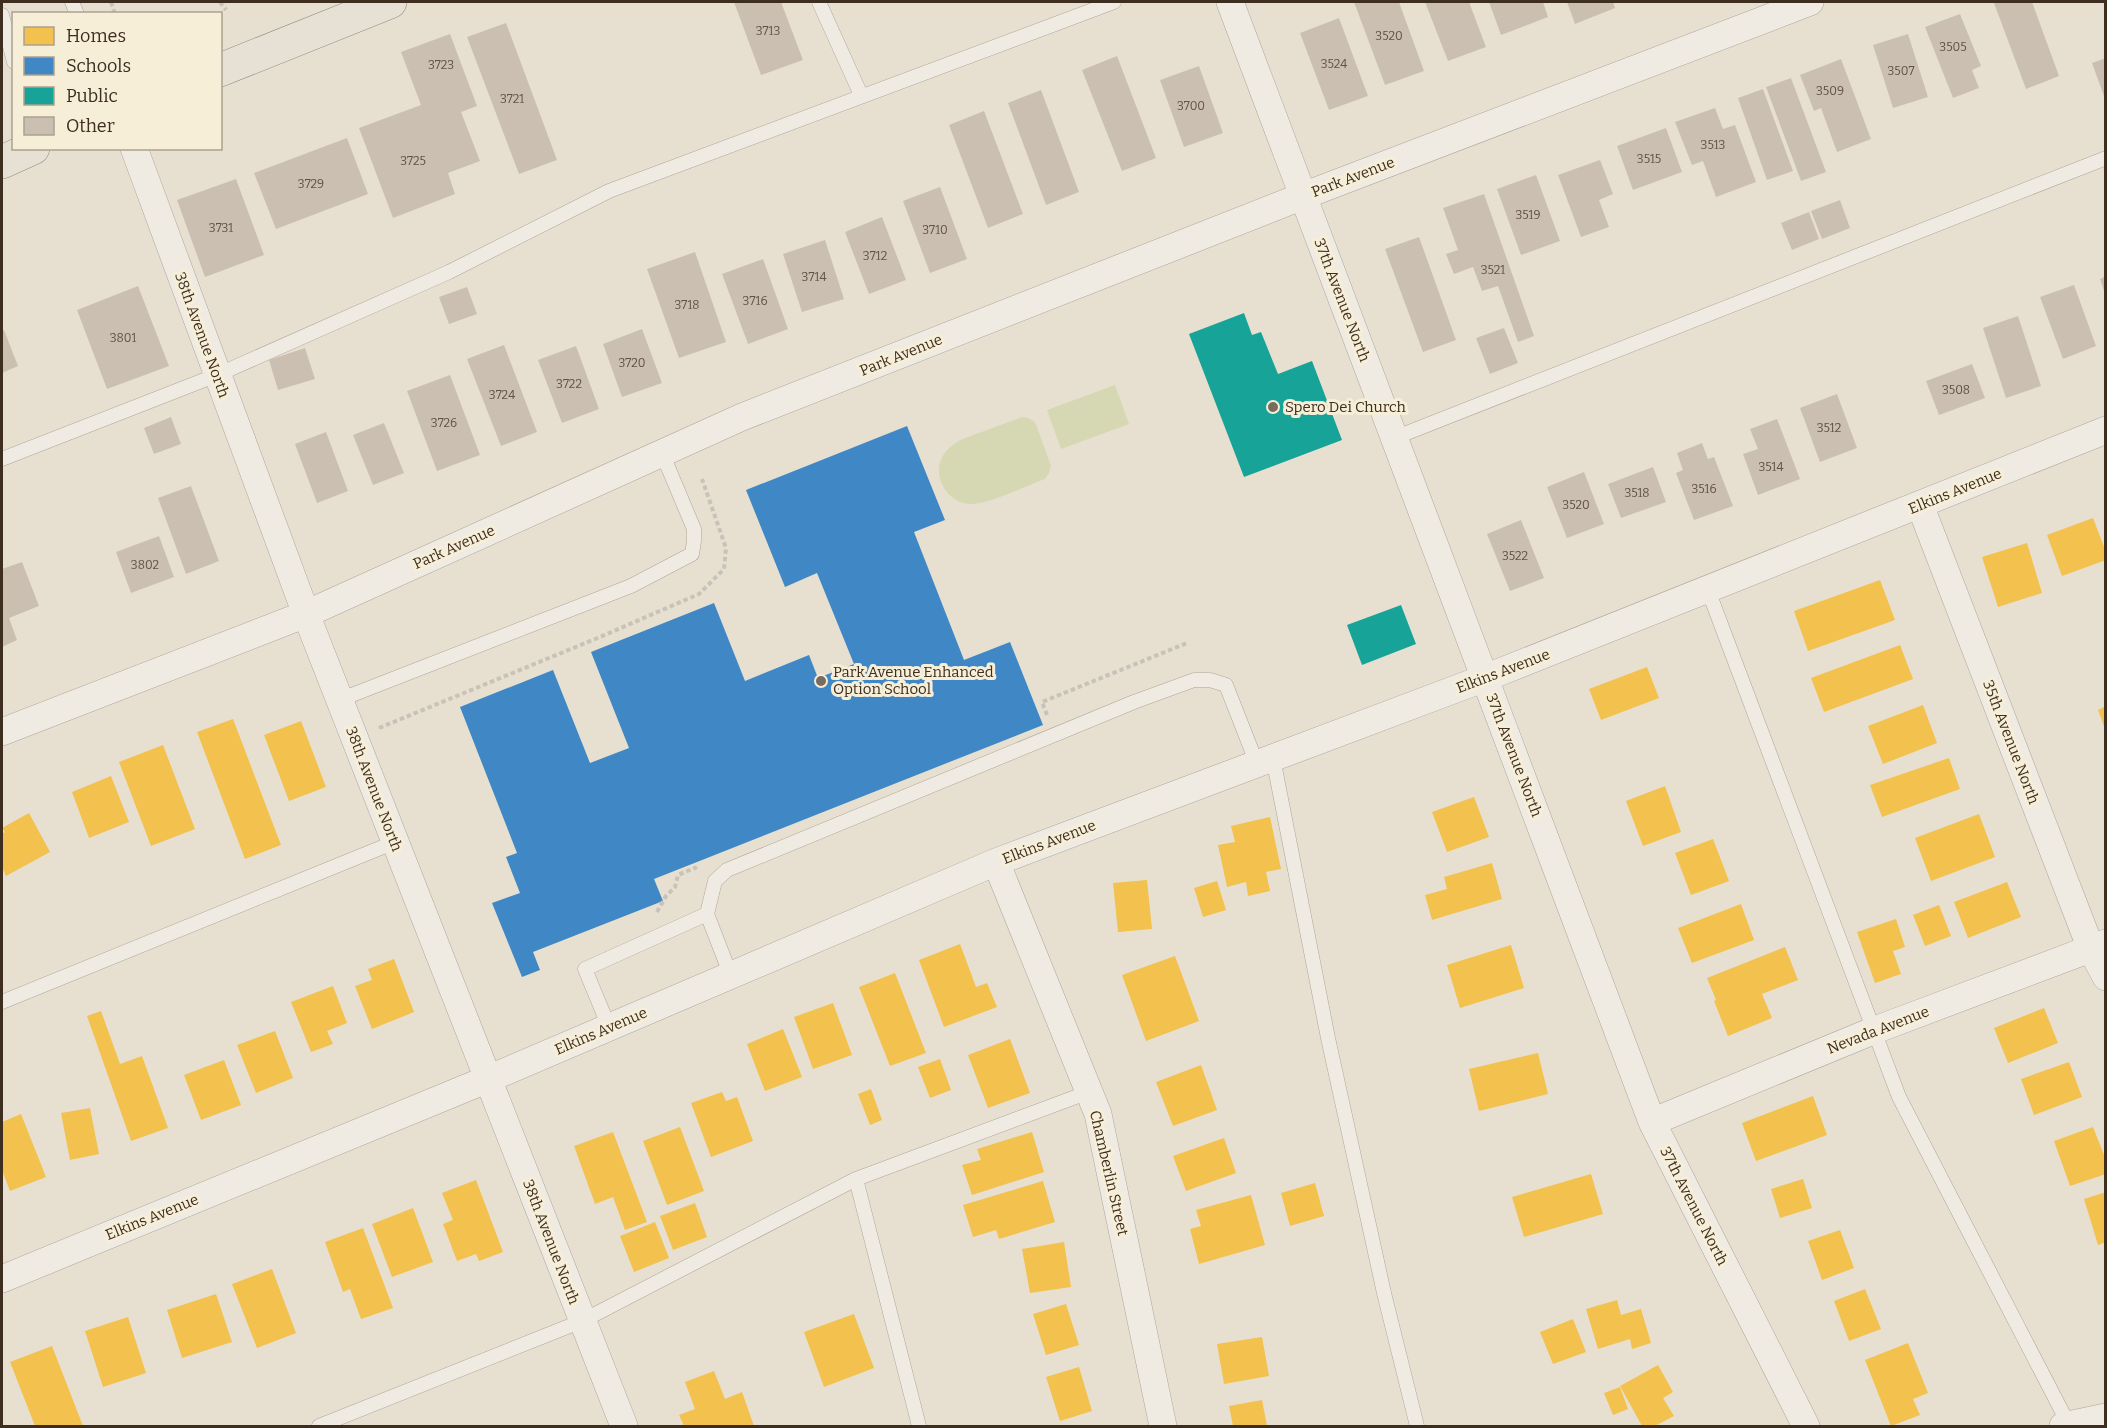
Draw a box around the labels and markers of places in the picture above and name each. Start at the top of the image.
place label: Spero Dei Church [1285,398,1406,416]
marker: Spero Dei Church [1266,400,1280,414]
place label: Park Avenue Enhanced Option School [833,663,994,698]
marker: Park Avenue Enhanced Option School [814,674,828,688]

